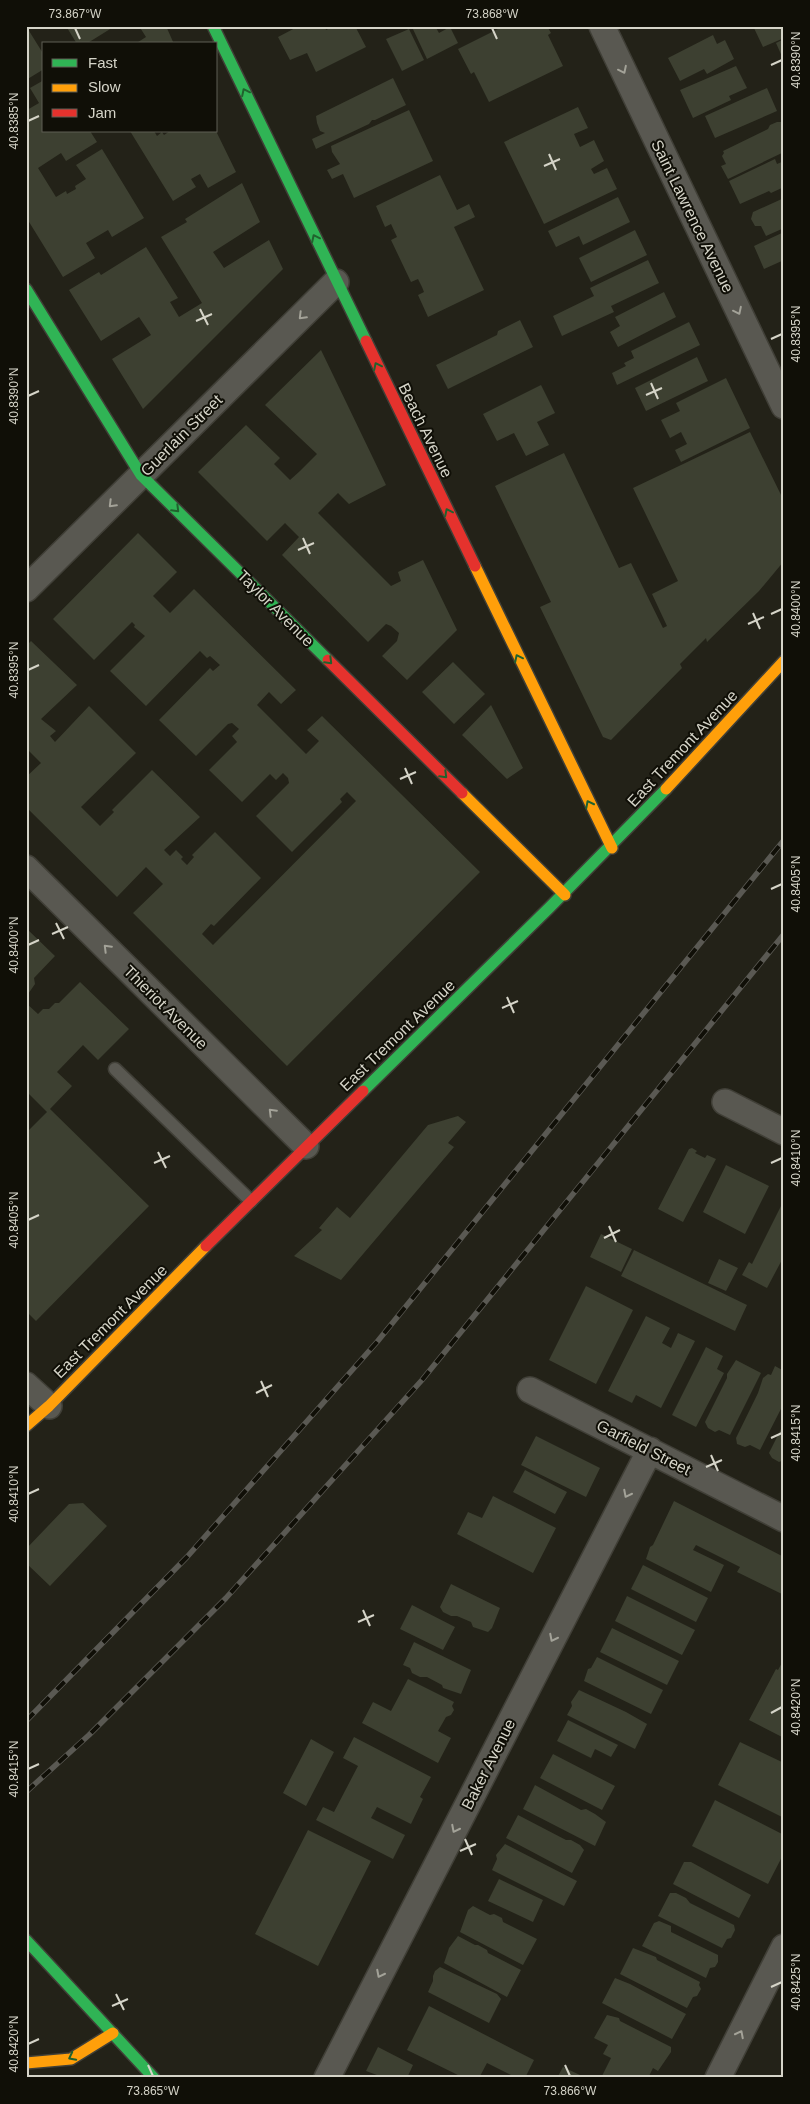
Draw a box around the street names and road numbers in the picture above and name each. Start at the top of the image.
street label: Saint Lawrence Avenue [648,137,737,295]
street label: Beach Avenue [395,380,456,480]
street label: Guerlain Street [137,391,226,479]
street label: Taylor Avenue [234,567,317,650]
street label: East Tremont Avenue [624,687,741,810]
street label: Thieriot Avenue [120,962,211,1053]
street label: East Tremont Avenue [337,976,458,1095]
street label: East Tremont Avenue [50,1261,170,1381]
street label: Garfield Street [594,1416,694,1479]
street label: Baker Avenue [458,1716,519,1812]

